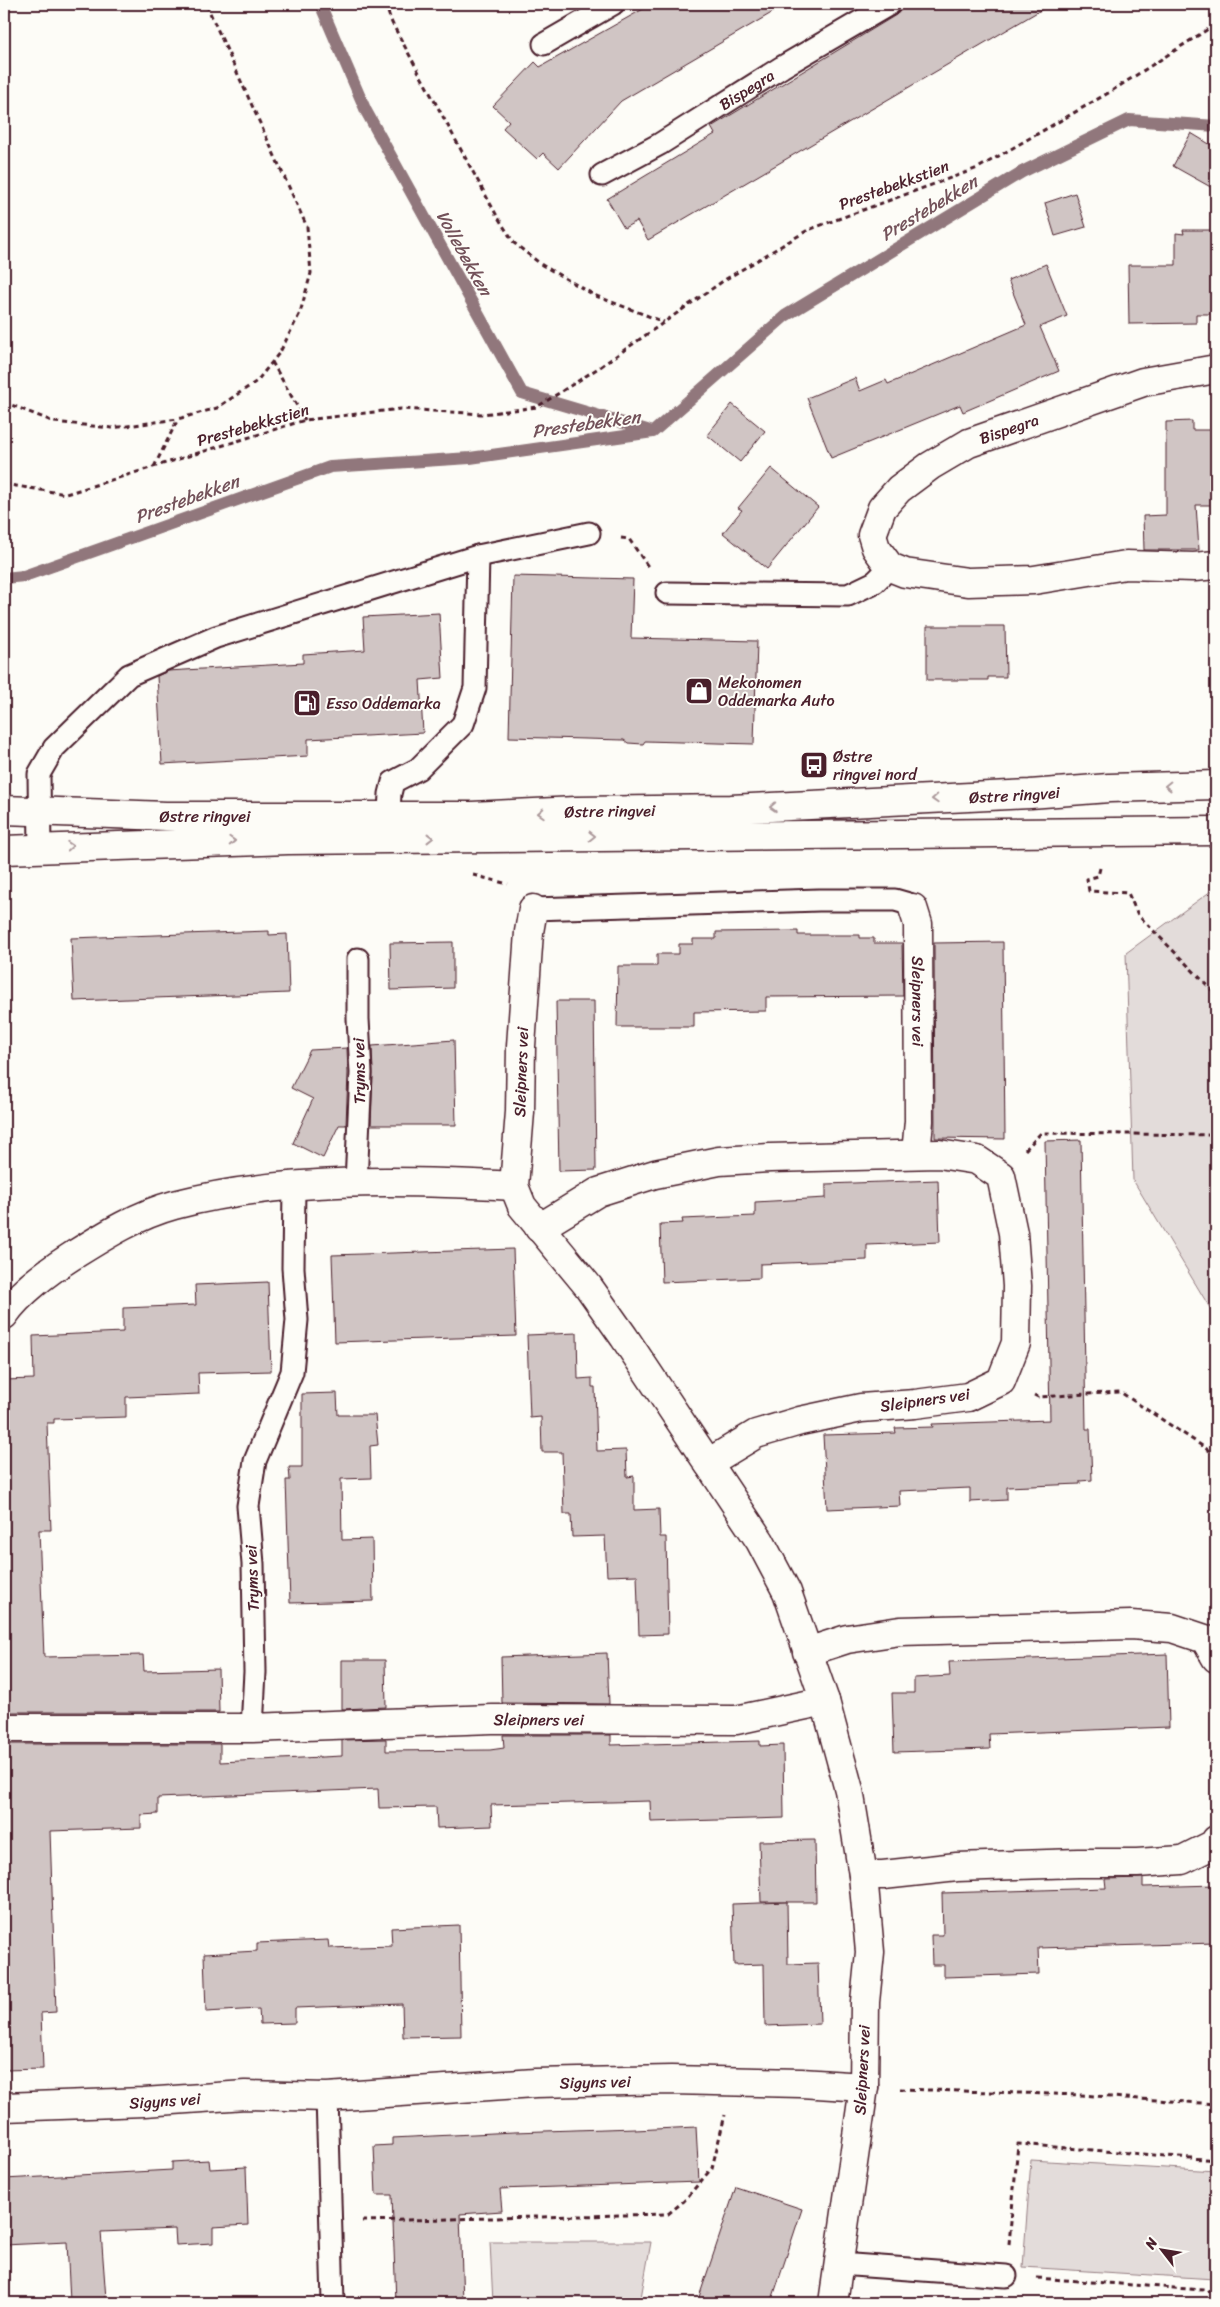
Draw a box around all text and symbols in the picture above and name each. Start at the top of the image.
street label: Bispegra [713,61,780,118]
street label: Prestebekkstien [835,151,954,218]
water label: Prestebekken [874,165,986,250]
water label: Vollebekken [427,204,502,304]
street label: Prestebekkstien [193,395,313,455]
water label: Prestebekken [530,400,644,447]
street label: Bispegra [975,405,1043,453]
water label: Prestebekken [130,465,246,533]
place label: Mekonomen Oddemarka Auto [718,668,835,715]
shop icon: Mekonomen Oddemarka Auto [684,676,714,706]
fuel station icon: Esso Oddemarka [292,688,322,718]
place label: Esso Oddemarka [326,689,441,718]
place label: Østre ringvei nord [833,742,918,789]
bus stop icon: Østre ringvei nord [799,750,829,780]
street label: Østre ringvei [968,777,1061,812]
one-way arrow [1163,781,1171,792]
one-way arrow [931,793,939,804]
street label: Østre ringvei [564,795,656,826]
street label: Østre ringvei [159,801,251,831]
one-way arrow [769,801,777,812]
one-way arrow [536,808,544,818]
one-way arrow [589,831,597,841]
one-way arrow [426,833,434,843]
one-way arrow [229,836,237,847]
one-way arrow [66,841,74,852]
street label: Sleipners vei [904,956,933,1047]
street label: Sleipners vei [505,1026,537,1118]
street label: Tryms vei [344,1037,374,1104]
street label: Sleipners vei [878,1379,972,1421]
street label: Tryms vei [236,1544,268,1612]
street label: Sleipners vei [494,1705,585,1734]
street label: Sleipners vei [845,2024,879,2116]
street label: Sigyns vei [559,2066,632,2097]
street label: Sigyns vei [129,2084,202,2117]
north arrow [1138,2224,1188,2274]
text: N [1138,2233,1165,2255]

